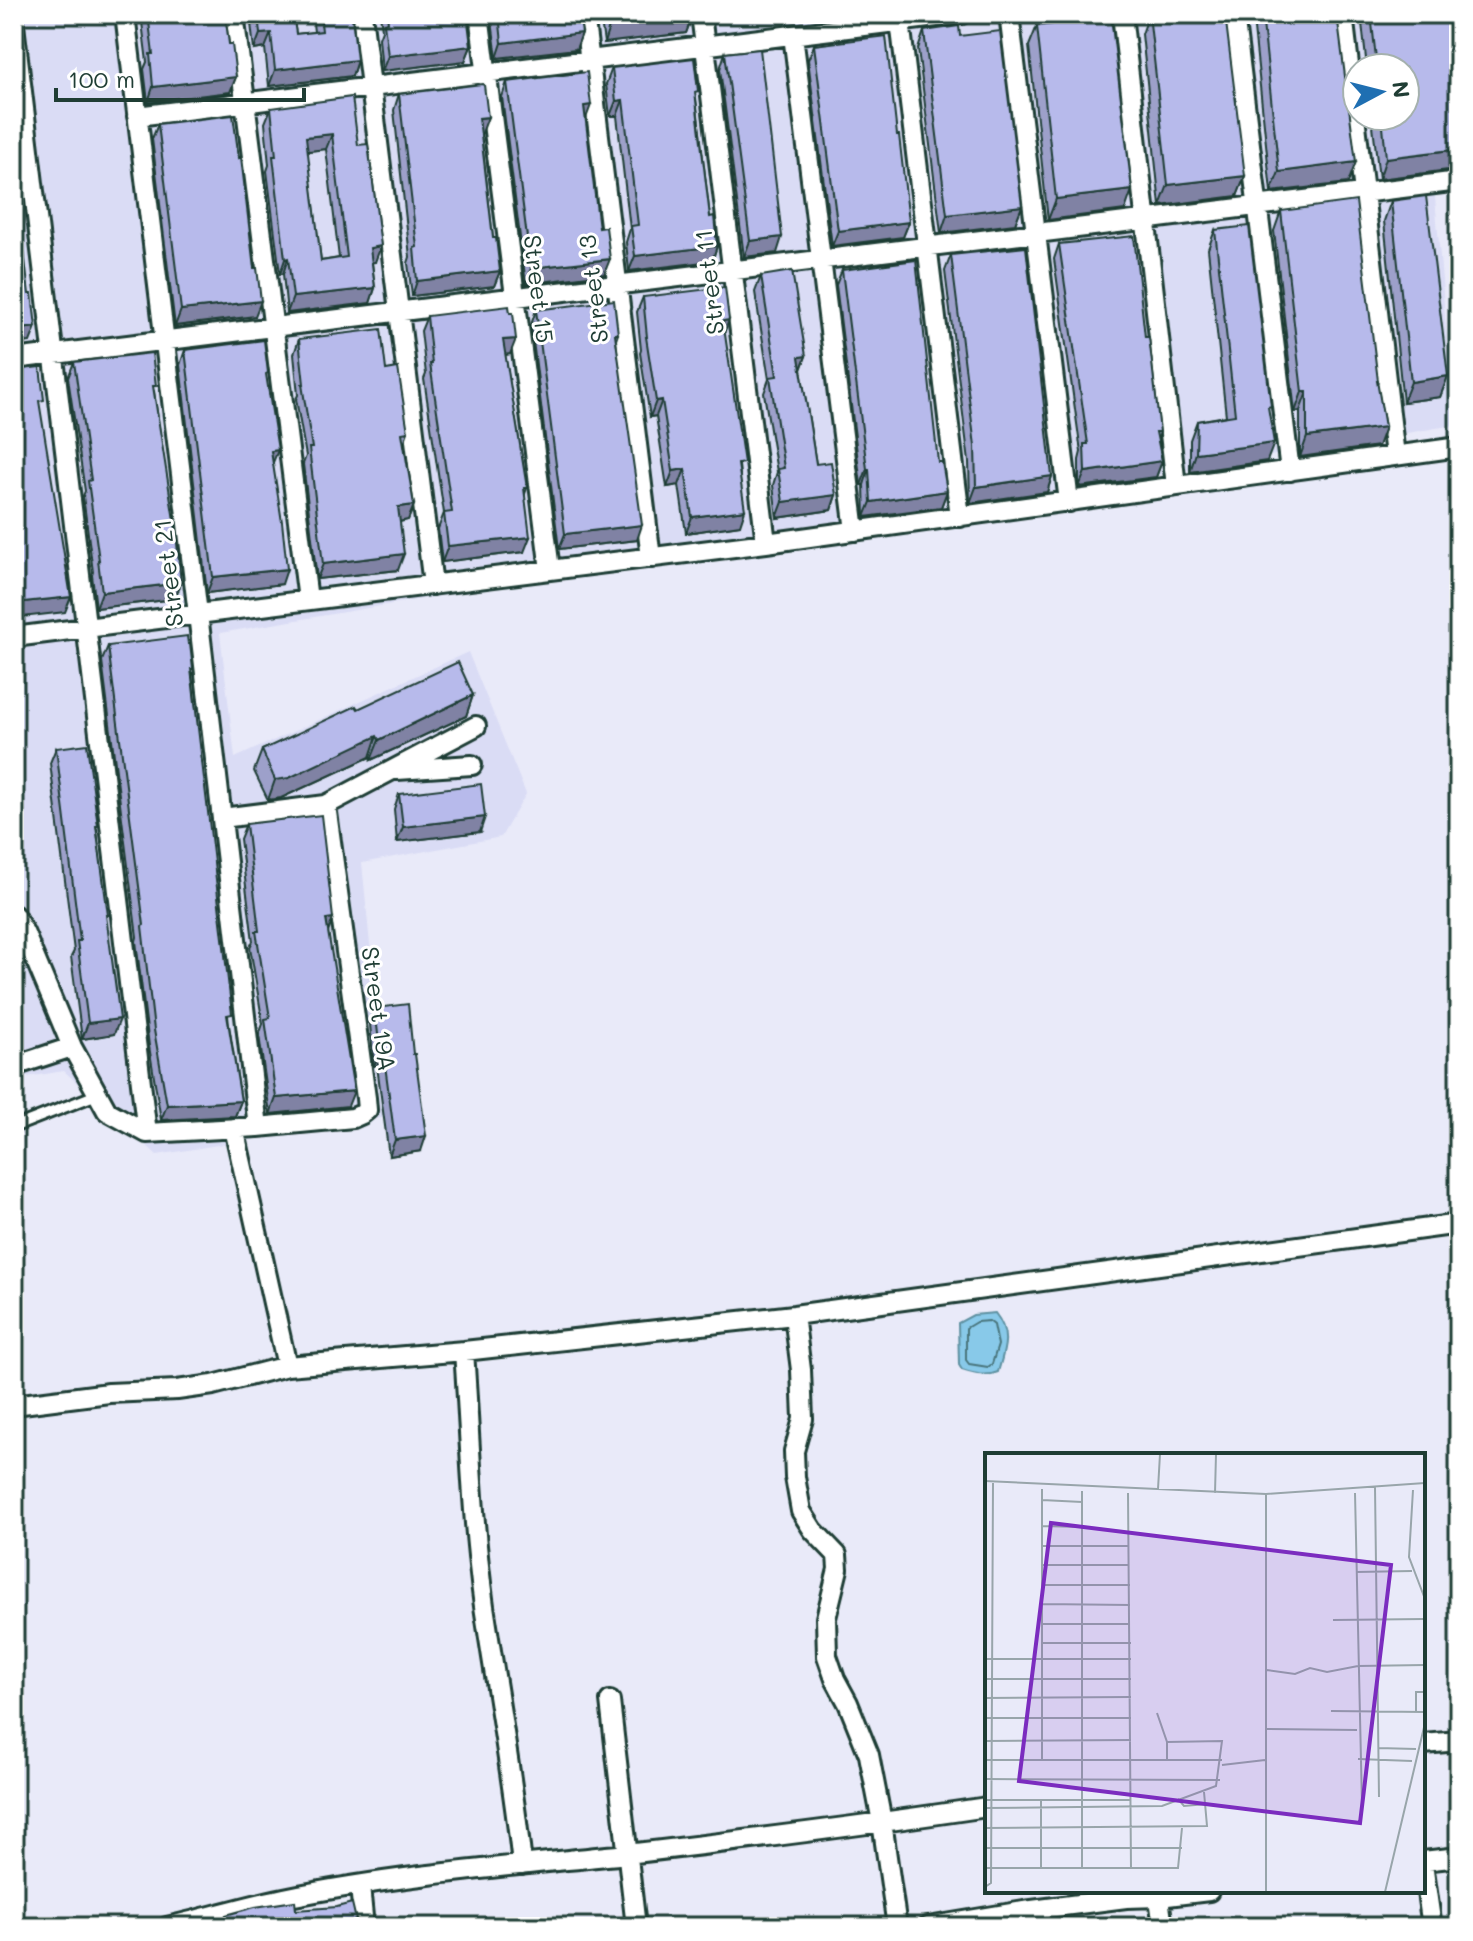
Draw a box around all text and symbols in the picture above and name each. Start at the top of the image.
scale bar [56,52,304,102]
north arrow [1341,52,1421,132]
text: 100 m [68,63,135,94]
text: N [1386,79,1417,100]
street label: Street 11 [687,228,730,336]
street label: Street 15 [517,233,562,345]
street label: Street 13 [570,233,615,345]
street label: Street 21 [146,518,189,629]
street label: Street 19A [355,944,404,1073]
inset map [985,1453,1425,1893]

